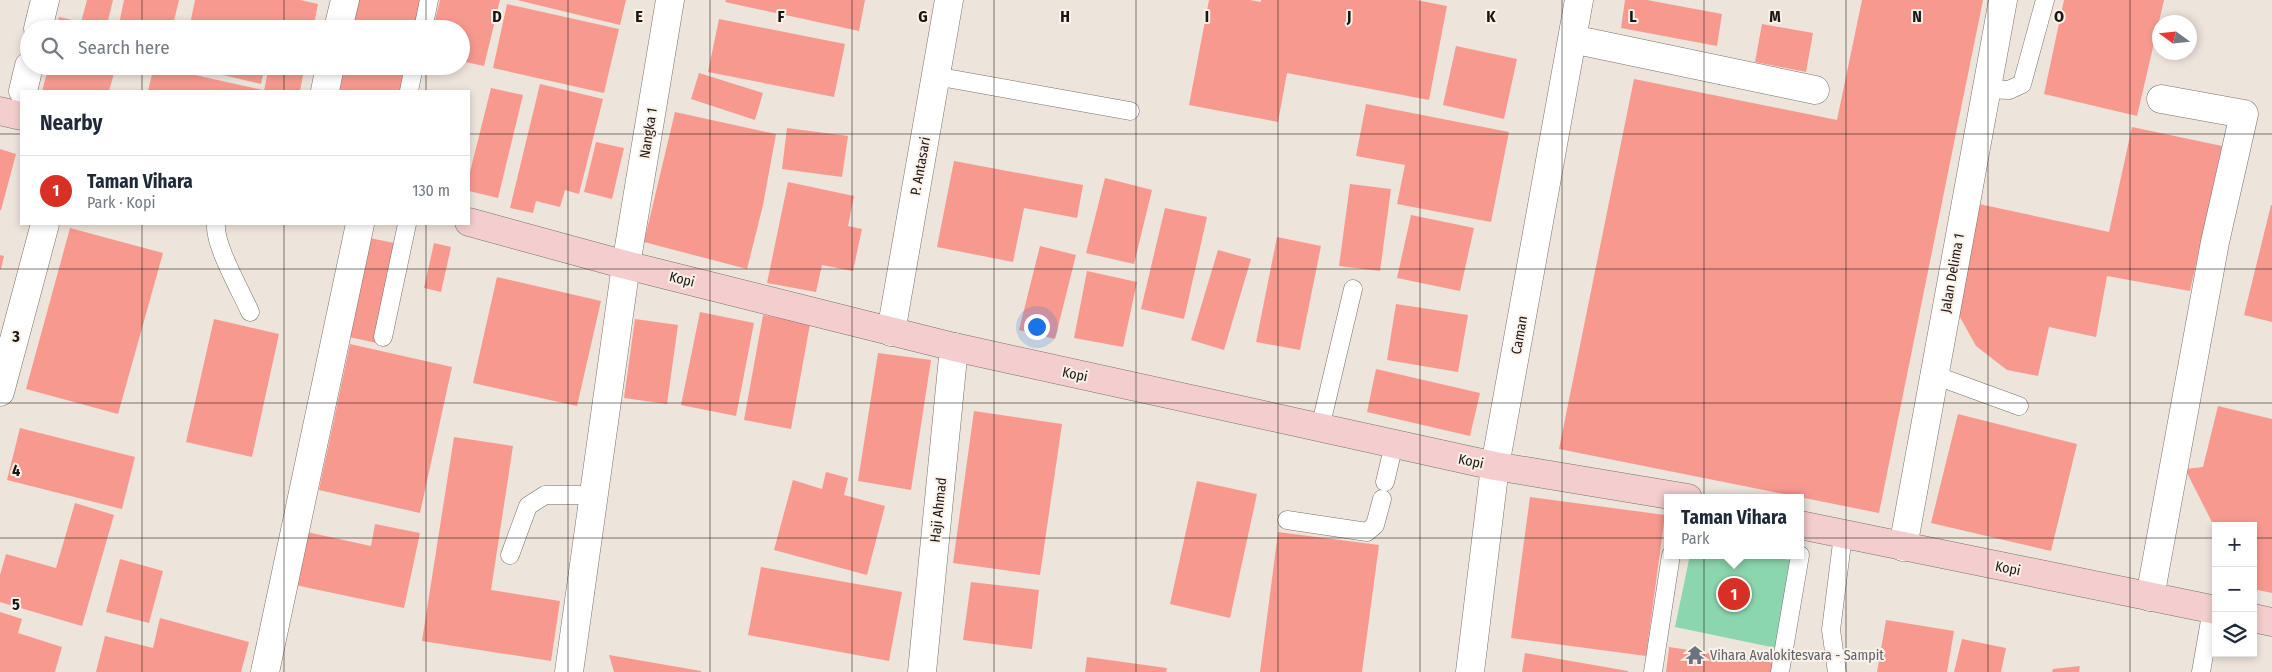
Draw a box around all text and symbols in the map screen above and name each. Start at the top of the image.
text: D [492,7,502,26]
text: E [635,7,643,26]
text: F [777,7,785,26]
text: G [918,7,928,26]
text: H [1060,7,1070,26]
text: I [1205,7,1209,26]
text: J [1346,7,1351,26]
text: K [1486,7,1496,26]
text: L [1629,7,1637,26]
text: M [1769,7,1781,26]
text: N [1912,7,1922,26]
text: O [2054,7,2064,26]
north arrow [2152,15,2197,60]
search box [20,20,470,75]
icon: search [38,34,66,62]
text: Search here [78,36,170,59]
street label: Nangka 1 [636,106,661,160]
text: Nearby [40,110,102,136]
street label: P. Antasari [907,136,934,197]
text: Taman Vihara [87,170,193,193]
text: 1 [53,181,59,200]
text: 130 m [412,181,450,200]
text: Park · Kopi [87,193,156,212]
street label: Jalan Delima 1 [1937,232,1968,314]
street label: Kopi [667,268,696,291]
your location [1024,314,1050,340]
street label: Caman [1508,314,1531,356]
text: 3 [11,327,20,346]
street label: Kopi [1061,364,1089,385]
street label: Kopi [1457,451,1485,472]
text: 4 [12,461,20,480]
street label: Haji Ahmad [927,477,950,543]
popup [1664,494,1804,559]
text: Taman Vihara [1681,506,1787,529]
map controls [2212,522,2257,657]
button: + [2212,522,2257,567]
text: Park [1681,529,1710,548]
street label: Kopi [1994,558,2022,579]
button: − [2212,567,2257,612]
pin: 1 [1718,575,1750,613]
text: 5 [12,595,20,614]
button: layers [2212,612,2257,657]
temple icon: Vihara Avalokitesvara - Sampit [1684,644,1706,666]
place label: Vihara Avalokitesvara - Sampit [1710,647,1884,664]

